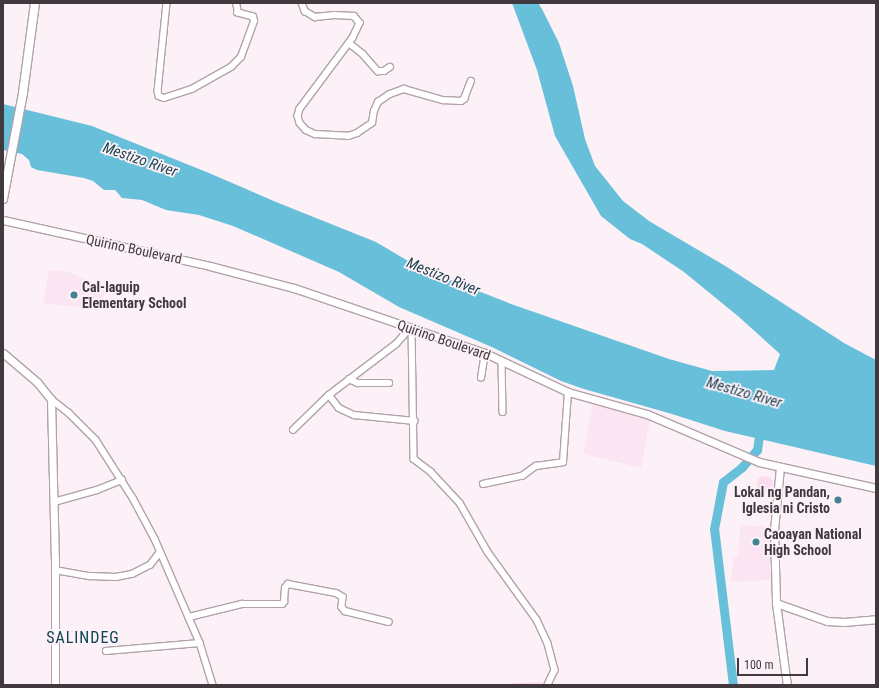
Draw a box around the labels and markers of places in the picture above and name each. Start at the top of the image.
place label: Cal-laguip Elementary School [82,279,187,312]
marker: Cal-laguip Elementary School [69,290,79,300]
place label: Lokal ng Pandan, Iglesia ni Cristo [734,484,830,516]
marker: Lokal ng Pandan, Iglesia ni Cristo [833,495,843,505]
place label: Caoayan National High School [764,526,862,558]
marker: Caoayan National High School [751,537,761,547]

